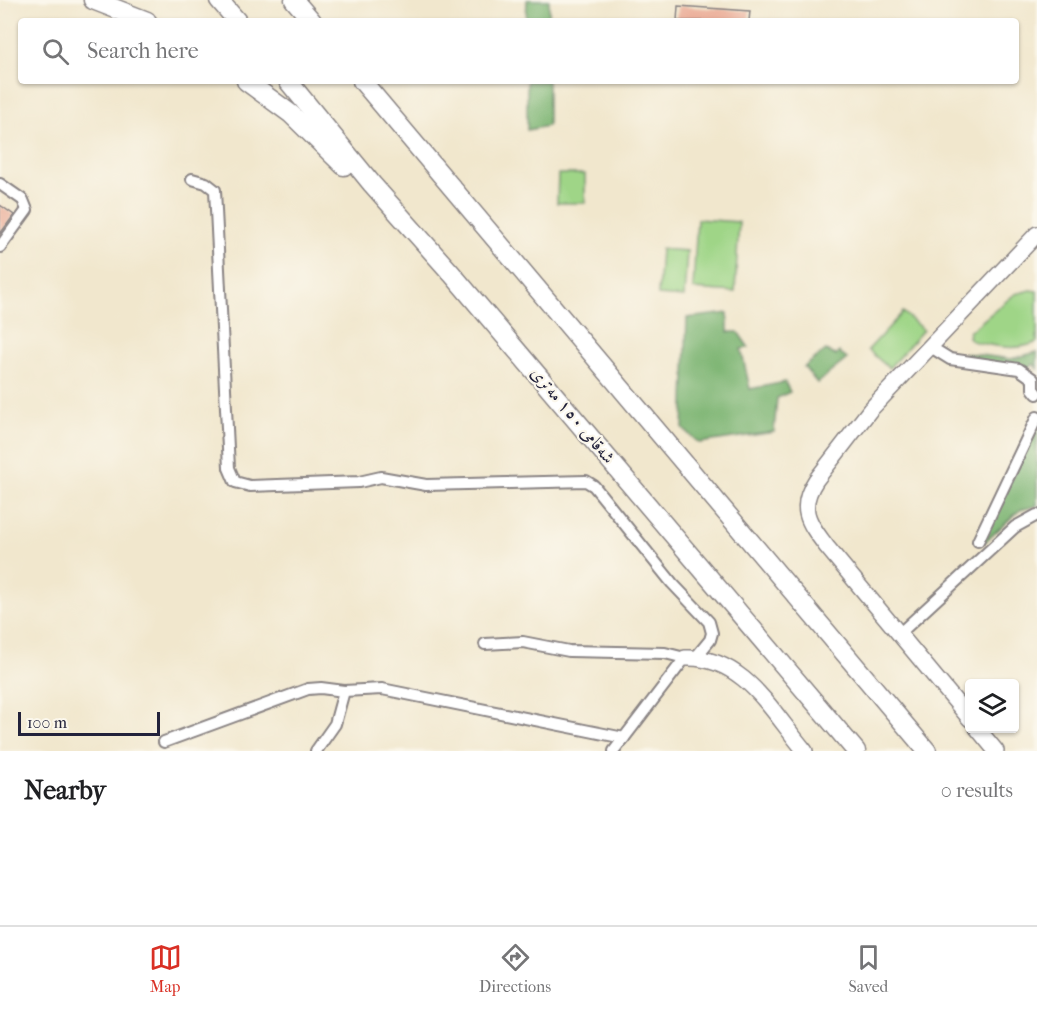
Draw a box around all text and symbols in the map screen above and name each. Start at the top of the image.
search box [18,18,1019,84]
icon: search [39,35,72,68]
text: Search here [87,38,199,64]
street label: شەقامی ١٥٠ مەتری [526,363,619,468]
map controls [965,679,1019,733]
button: layers [965,679,1019,733]
scale bar [18,709,160,736]
text: 100 m [27,713,67,732]
text: Nearby [24,775,106,806]
text: 0 results [941,779,1013,802]
tab: Map [149,941,182,996]
tab: Directions [479,941,551,996]
tab: Saved [849,941,888,996]

